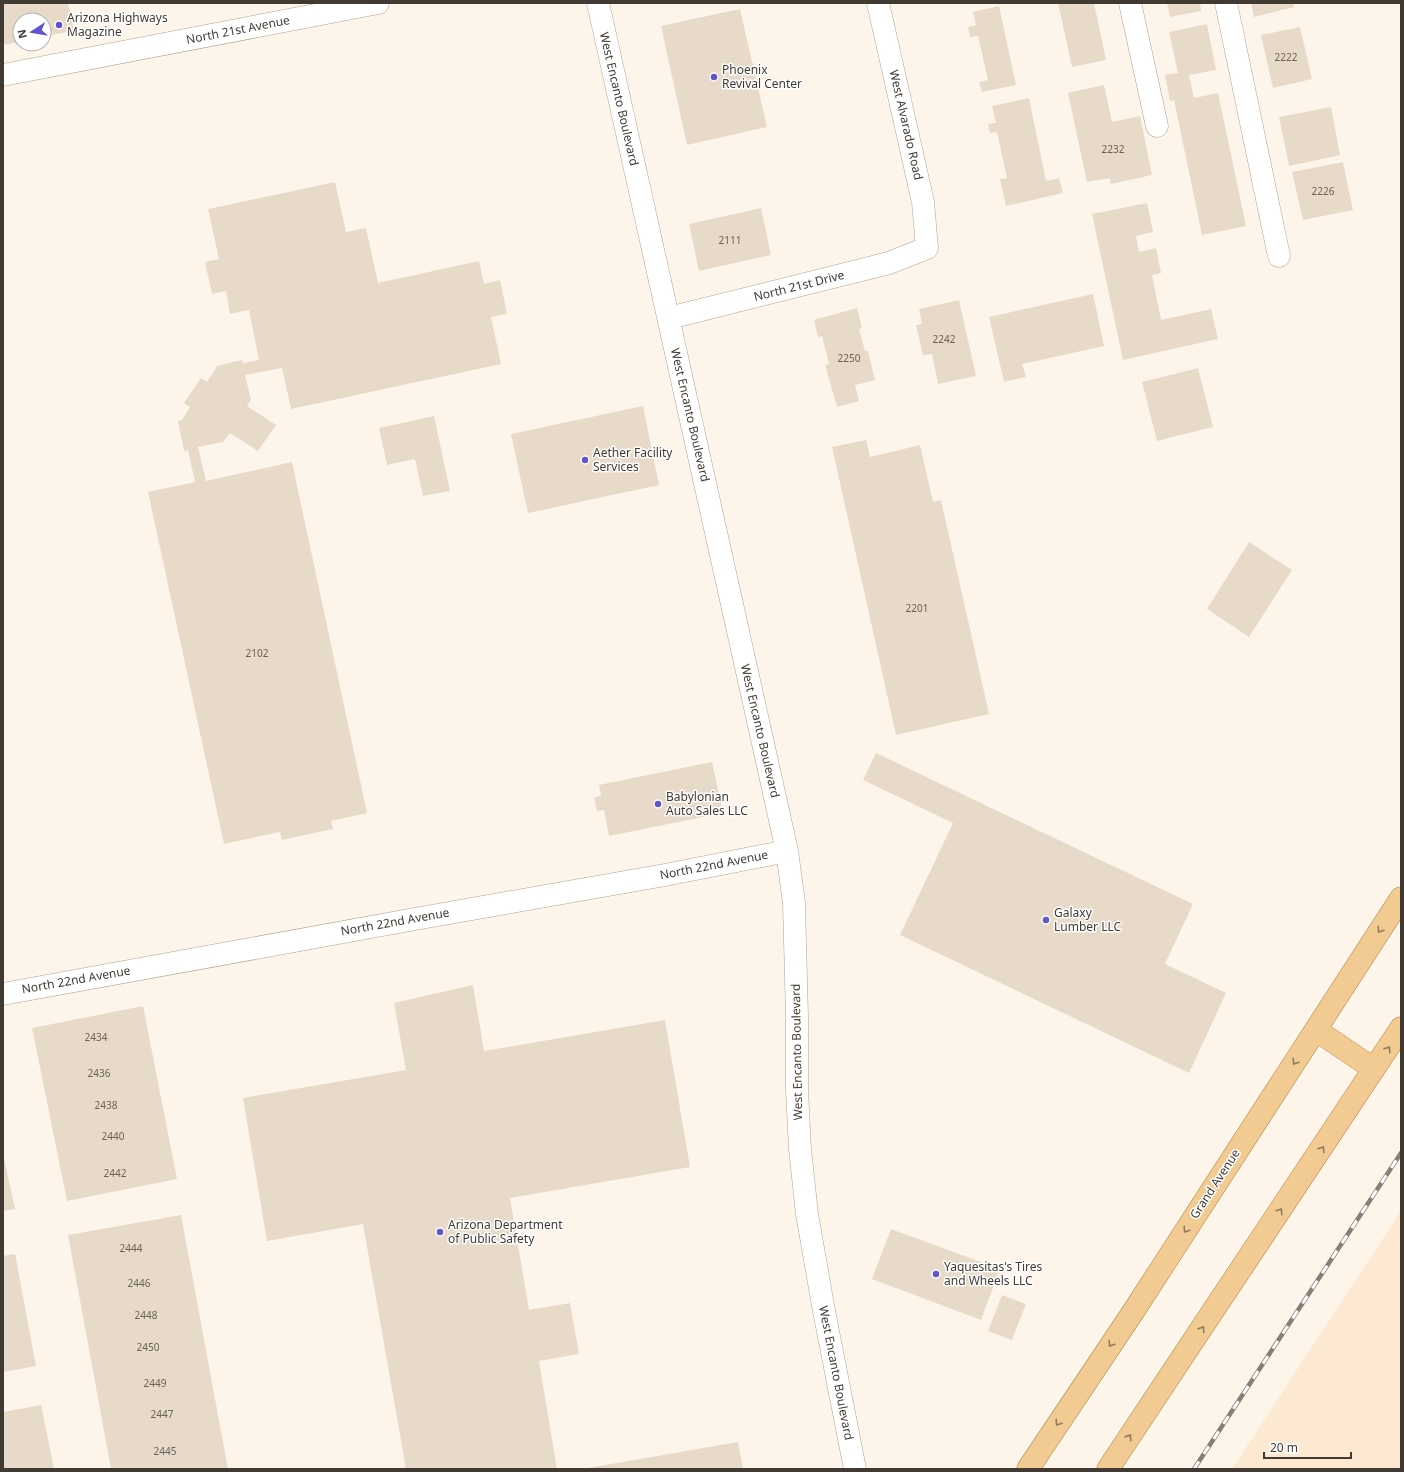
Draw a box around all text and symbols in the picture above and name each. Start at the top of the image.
place label: Arizona Highways Magazine [67,9,168,40]
street label: North 21st Avenue [185,11,291,48]
north arrow [12,12,52,52]
marker: Arizona Highways Magazine [54,20,64,30]
text: N [13,28,30,40]
street label: West Encanto Boulevard [596,30,643,167]
house number: 2222 [1275,50,1298,64]
place label: Phoenix Revival Center [722,61,802,92]
street label: West Alvarado Road [886,68,927,182]
marker: Phoenix Revival Center [709,72,719,82]
house number: 2232 [1102,142,1125,156]
house number: 2226 [1312,184,1335,198]
house number: 2111 [719,233,741,247]
street label: North 21st Drive [752,266,846,305]
house number: 2242 [933,332,956,346]
street label: West Encanto Boulevard [667,346,714,483]
house number: 2250 [838,351,861,365]
place label: Aether Facility Services [593,444,673,475]
marker: Aether Facility Services [580,455,590,465]
house number: 2201 [906,601,928,615]
house number: 2102 [246,646,269,660]
street label: West Encanto Boulevard [737,662,784,799]
place label: Babylonian Auto Sales LLC [666,788,748,819]
marker: Babylonian Auto Sales LLC [653,799,663,809]
street label: North 22nd Avenue [658,846,770,883]
street label: North 22nd Avenue [339,904,451,939]
place label: Galaxy Lumber LLC [1054,904,1121,935]
marker: Galaxy Lumber LLC [1041,915,1051,925]
one-way arrow [1378,926,1385,933]
street label: North 22nd Avenue [20,962,132,997]
street label: West Encanto Boulevard [787,984,806,1120]
house number: 2434 [85,1030,108,1044]
one-way arrow [1383,1046,1390,1053]
one-way arrow [1292,1058,1300,1065]
house number: 2436 [88,1066,111,1080]
house number: 2438 [95,1098,118,1112]
house number: 2440 [102,1129,125,1143]
street label: Grand Avenue [1186,1145,1244,1222]
one-way arrow [1317,1146,1325,1153]
house number: 2442 [104,1166,127,1180]
one-way arrow [1275,1209,1282,1216]
place label: Arizona Department of Public Safety [448,1216,563,1247]
one-way arrow [1183,1226,1190,1233]
marker: Arizona Department of Public Safety [435,1227,445,1237]
house number: 2444 [120,1241,143,1255]
place label: Yaquesitas's Tires and Wheels LLC [944,1258,1043,1289]
marker: Yaquesitas's Tires and Wheels LLC [931,1269,941,1279]
house number: 2446 [128,1276,151,1290]
street label: West Encanto Boulevard [815,1304,858,1442]
house number: 2448 [135,1308,158,1322]
one-way arrow [1197,1326,1204,1333]
house number: 2450 [137,1340,160,1354]
one-way arrow [1108,1340,1116,1347]
house number: 2449 [144,1376,167,1390]
house number: 2447 [151,1407,174,1421]
one-way arrow [1056,1419,1063,1426]
one-way arrow [1125,1434,1132,1441]
scale bar [1264,1434,1351,1460]
text: 20 m [1270,1439,1298,1456]
house number: 2445 [154,1444,177,1458]

